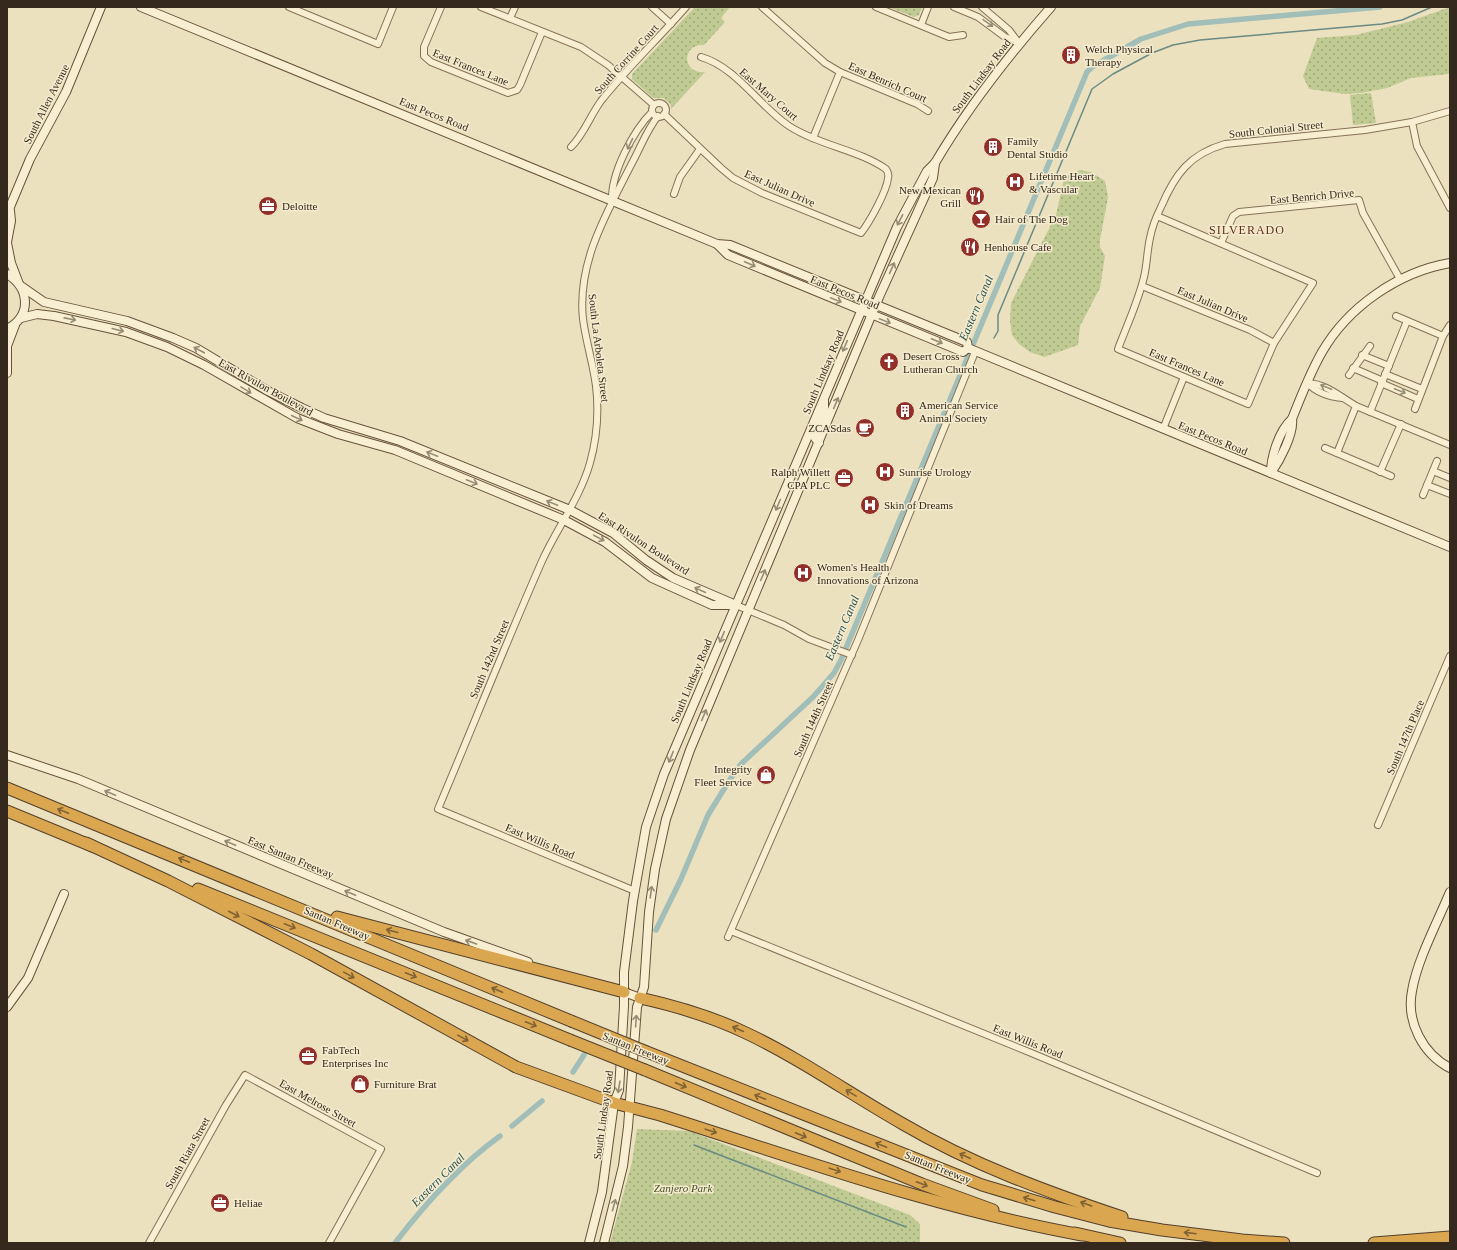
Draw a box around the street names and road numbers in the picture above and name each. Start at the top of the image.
street label: South Corrine Court [591,22,661,96]
street label: South Lindsay Road [949,36,1013,115]
street label: East Frances Lane [431,46,511,88]
street label: East Benrich Court [847,59,929,105]
street label: South Allen Avenue [21,62,71,146]
street label: East Mary Court [737,65,801,123]
street label: East Pecos Road [398,95,471,133]
street label: South Colonial Street [1228,118,1324,140]
street label: East Julian Drive [743,167,817,209]
street label: East Benrich Drive [1269,186,1355,206]
street label: East Pecos Road [809,273,882,311]
street label: East Julian Drive [1176,284,1250,324]
street label: South La Arboleta Street [586,293,612,403]
street label: South Lindsay Road [800,328,846,416]
street label: East Frances Lane [1148,346,1227,388]
street label: East Rivulon Boulevard [217,356,316,418]
street label: East Pecos Road [1177,419,1250,457]
street label: East Rivulon Boulevard [596,509,692,577]
street label: South 142nd Street [467,618,511,700]
street label: South Lindsay Road [668,637,714,725]
street label: South 144th Street [791,679,835,759]
street label: South 147th Place [1384,698,1426,776]
street label: East Willis Road [504,821,577,861]
street label: East Santan Freeway [246,833,336,881]
street label: Santan Freeway [302,904,372,943]
street label: East Willis Road [991,1022,1065,1061]
street label: Santan Freeway [601,1029,671,1067]
street label: South Lindsay Road [591,1069,615,1160]
street label: East Melrose Street [277,1077,359,1129]
street label: South Riata Street [162,1115,212,1191]
street label: Santan Freeway [903,1148,973,1186]

